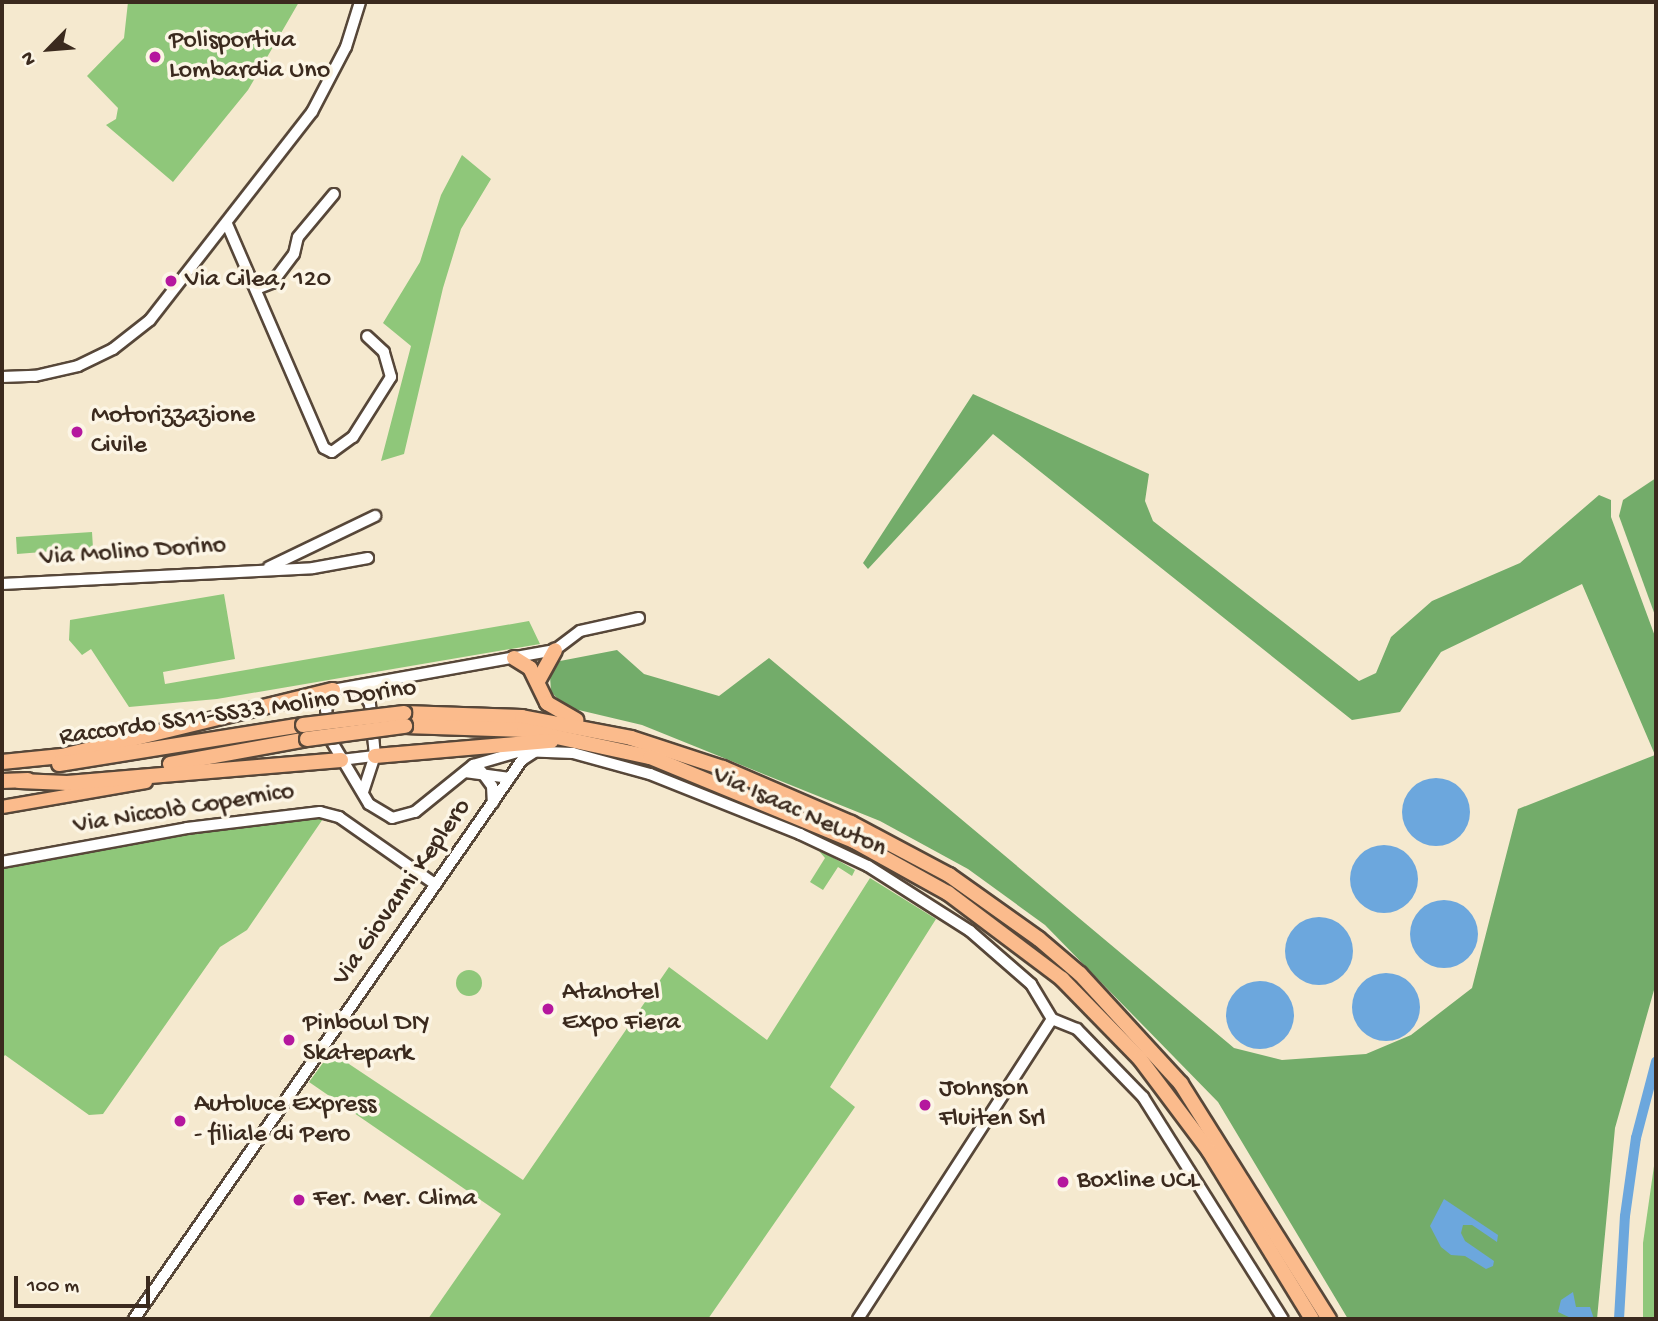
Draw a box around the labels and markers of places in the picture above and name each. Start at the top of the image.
place label: Polisportiva Lombardia Uno [169,26,330,88]
marker: Polisportiva Lombardia Uno [147,49,163,65]
place label: Via Cilea, 120 [185,265,331,297]
marker: Via Cilea, 120 [163,273,179,289]
place label: Motorizzazione Civile [91,401,255,462]
marker: Motorizzazione Civile [69,424,85,440]
place label: Atahotel Expo Fiera [562,978,680,1040]
marker: Atahotel Expo Fiera [540,1001,556,1017]
place label: Pinbowl DIY Skatepark [303,1009,430,1070]
marker: Pinbowl DIY Skatepark [281,1032,297,1048]
place label: Johnson Fluiten Srl [939,1074,1045,1136]
place label: Autoluce Express - filiale di Pero [194,1090,376,1152]
marker: Johnson Fluiten Srl [917,1097,933,1113]
marker: Autoluce Express - filiale di Pero [172,1113,188,1129]
place label: Boxline UCL [1077,1166,1199,1198]
marker: Boxline UCL [1055,1174,1071,1190]
place label: Fer. Mer. Clima [313,1184,477,1216]
marker: Fer. Mer. Clima [291,1192,307,1208]

